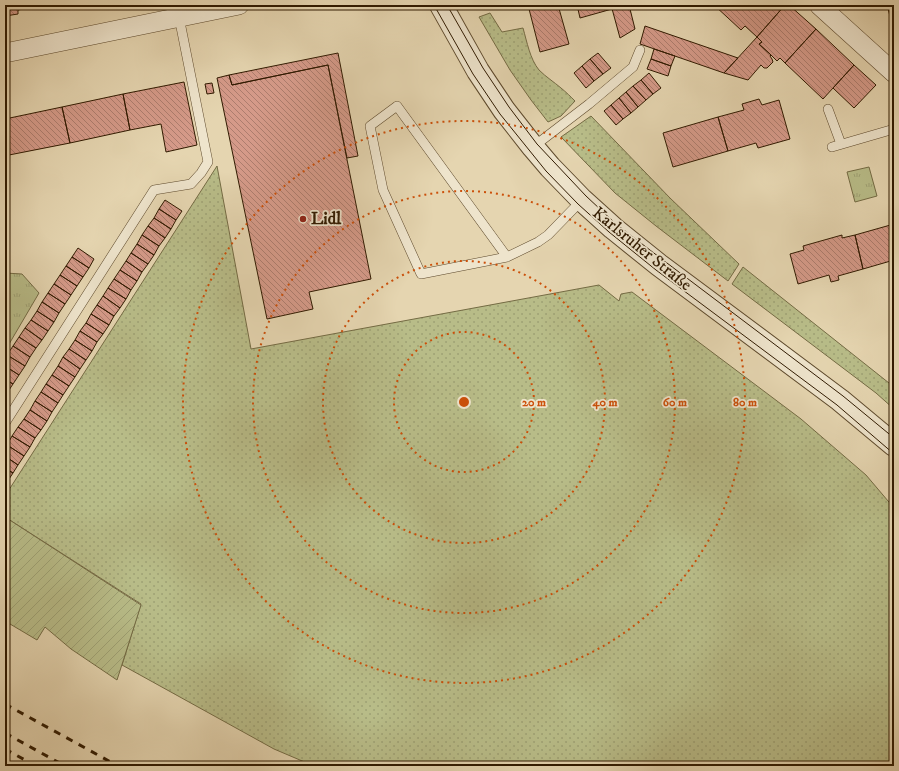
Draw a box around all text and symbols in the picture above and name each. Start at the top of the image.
street label: Karlsruher Straße [588,202,696,296]
place label: Lidl [311,208,342,230]
marker: Lidl [298,214,308,224]
centre of rings [457,395,471,409]
text: 20 m [522,395,546,410]
text: 40 m [592,395,617,410]
text: 60 m [663,395,687,410]
text: 80 m [733,395,757,410]

